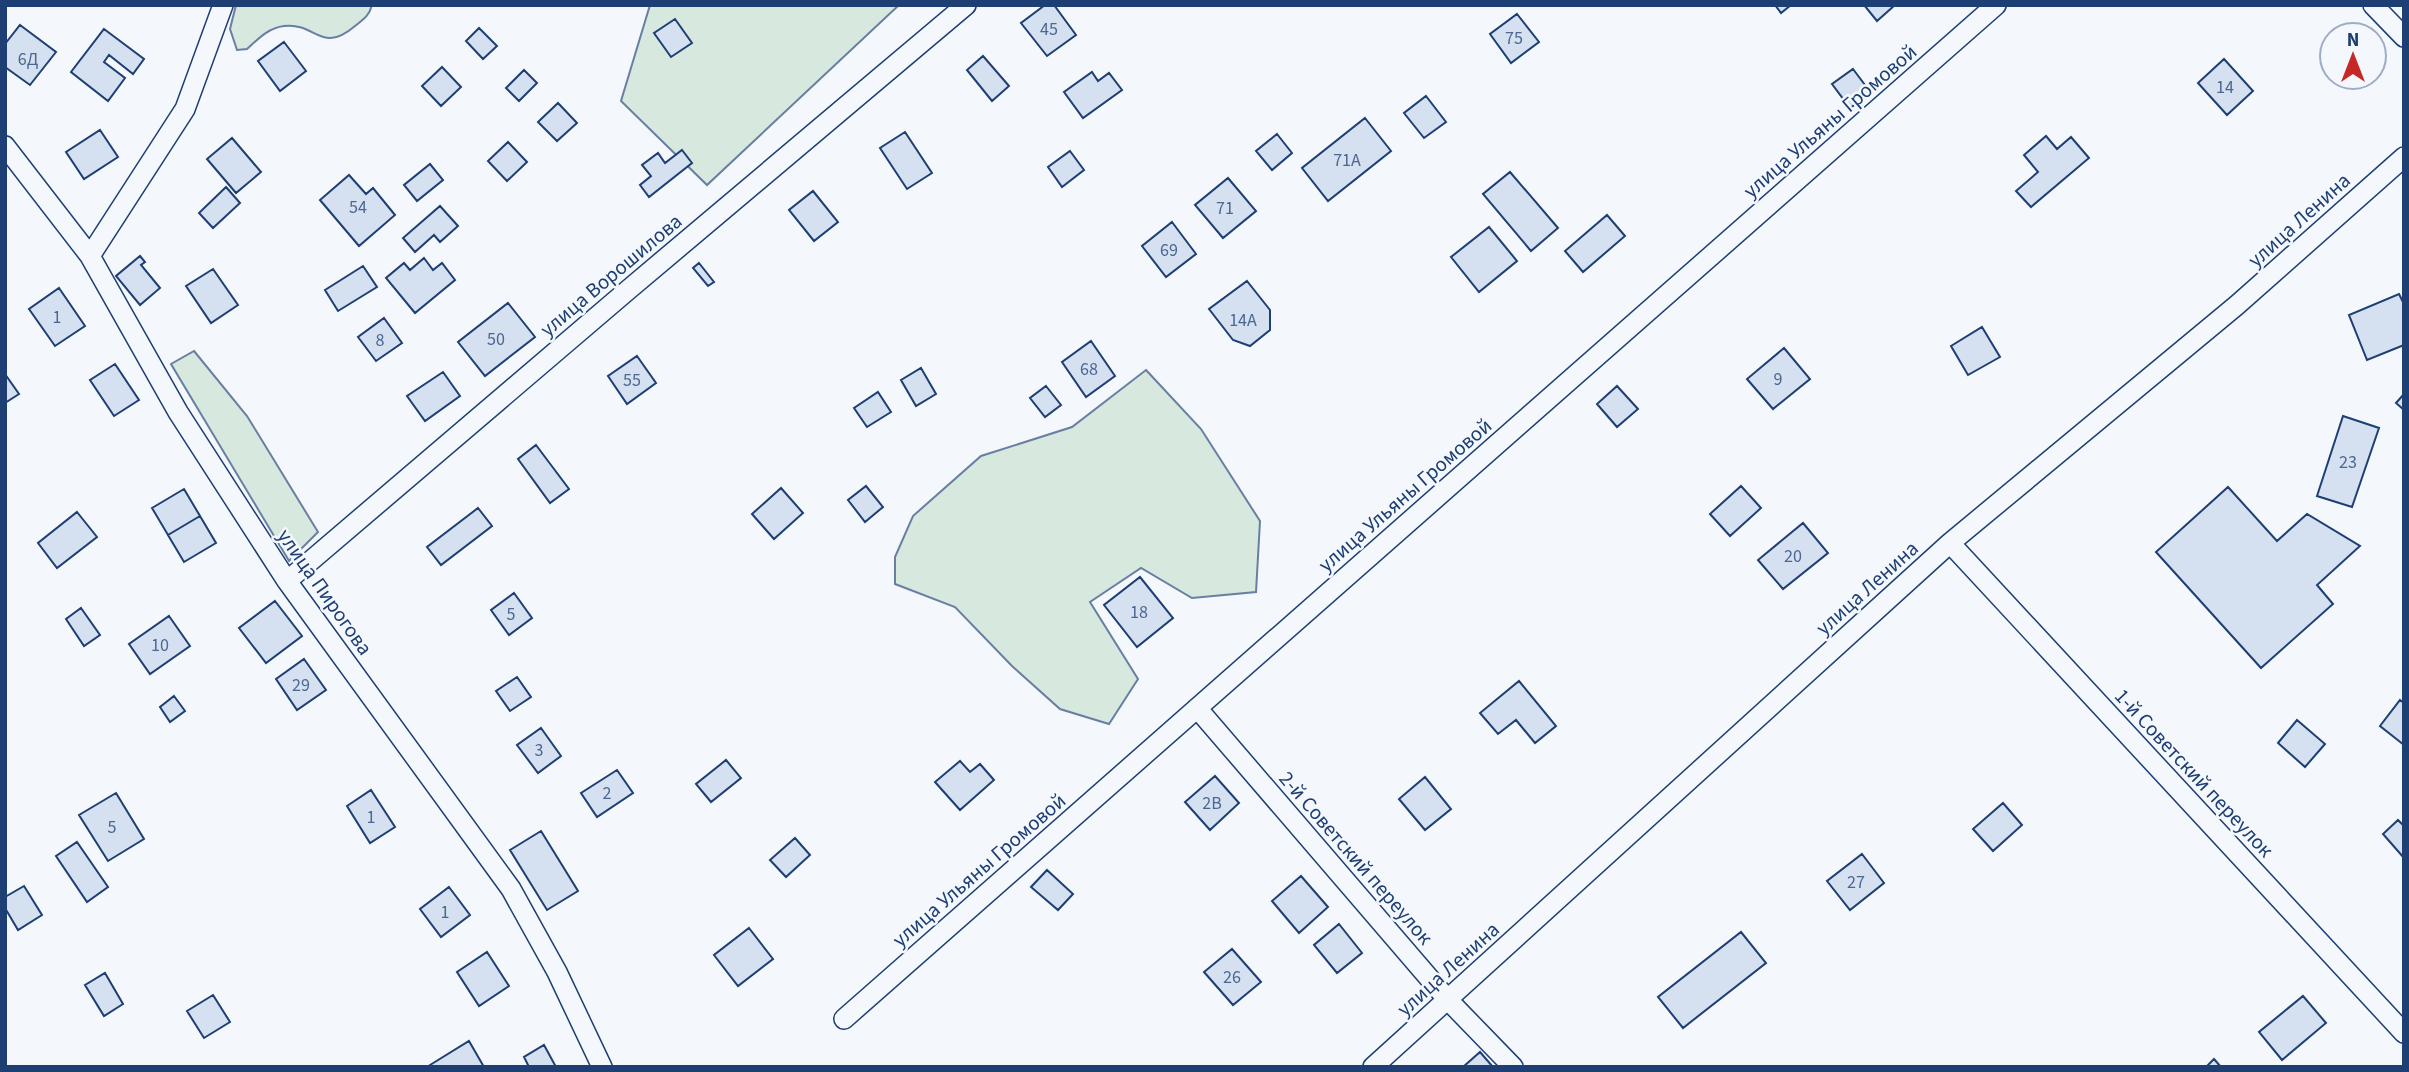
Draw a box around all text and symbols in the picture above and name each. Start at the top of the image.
house number: 45 [1040,17,1058,42]
north arrow [2318,21,2388,91]
house number: 75 [1505,26,1523,51]
text: N [2347,27,2359,54]
street label: улица Ульяны Громовой [1737,37,1923,205]
house number: 6Д [18,47,39,72]
house number: 14 [2216,75,2234,100]
house number: 71А [1333,148,1361,173]
street label: улица Ленина [2241,166,2357,274]
house number: 54 [349,195,367,220]
house number: 71 [1216,196,1234,221]
street label: улица Ворошилова [533,206,689,344]
house number: 69 [1160,238,1178,263]
house number: 1 [53,305,61,330]
house number: 14А [1229,308,1257,333]
house number: 50 [487,327,505,352]
house number: 8 [376,328,385,353]
house number: 68 [1080,357,1098,382]
house number: 9 [1774,367,1783,392]
house number: 55 [623,368,641,393]
street label: улица Ульяны Громовой [1312,411,1498,579]
house number: 23 [2339,450,2357,475]
street label: улица Пирогова [270,523,380,661]
street label: улица Ленина [1809,534,1925,642]
house number: 20 [1784,544,1802,569]
house number: 18 [1130,600,1148,625]
house number: 5 [507,602,516,627]
house number: 10 [151,633,169,658]
house number: 29 [292,673,310,698]
street label: 1-й Советский переулок [2108,682,2281,865]
house number: 3 [535,738,544,763]
street label: 2-й Советский переулок [1272,765,1440,952]
house number: 2 [603,781,612,806]
street label: улица Ульяны Громовой [886,786,1072,954]
house number: 2В [1202,791,1222,816]
house number: 1 [367,805,375,830]
house number: 5 [108,815,117,840]
house number: 27 [1847,870,1865,895]
house number: 1 [441,900,449,925]
street label: улица Ленина [1390,915,1506,1023]
house number: 26 [1223,965,1241,990]

